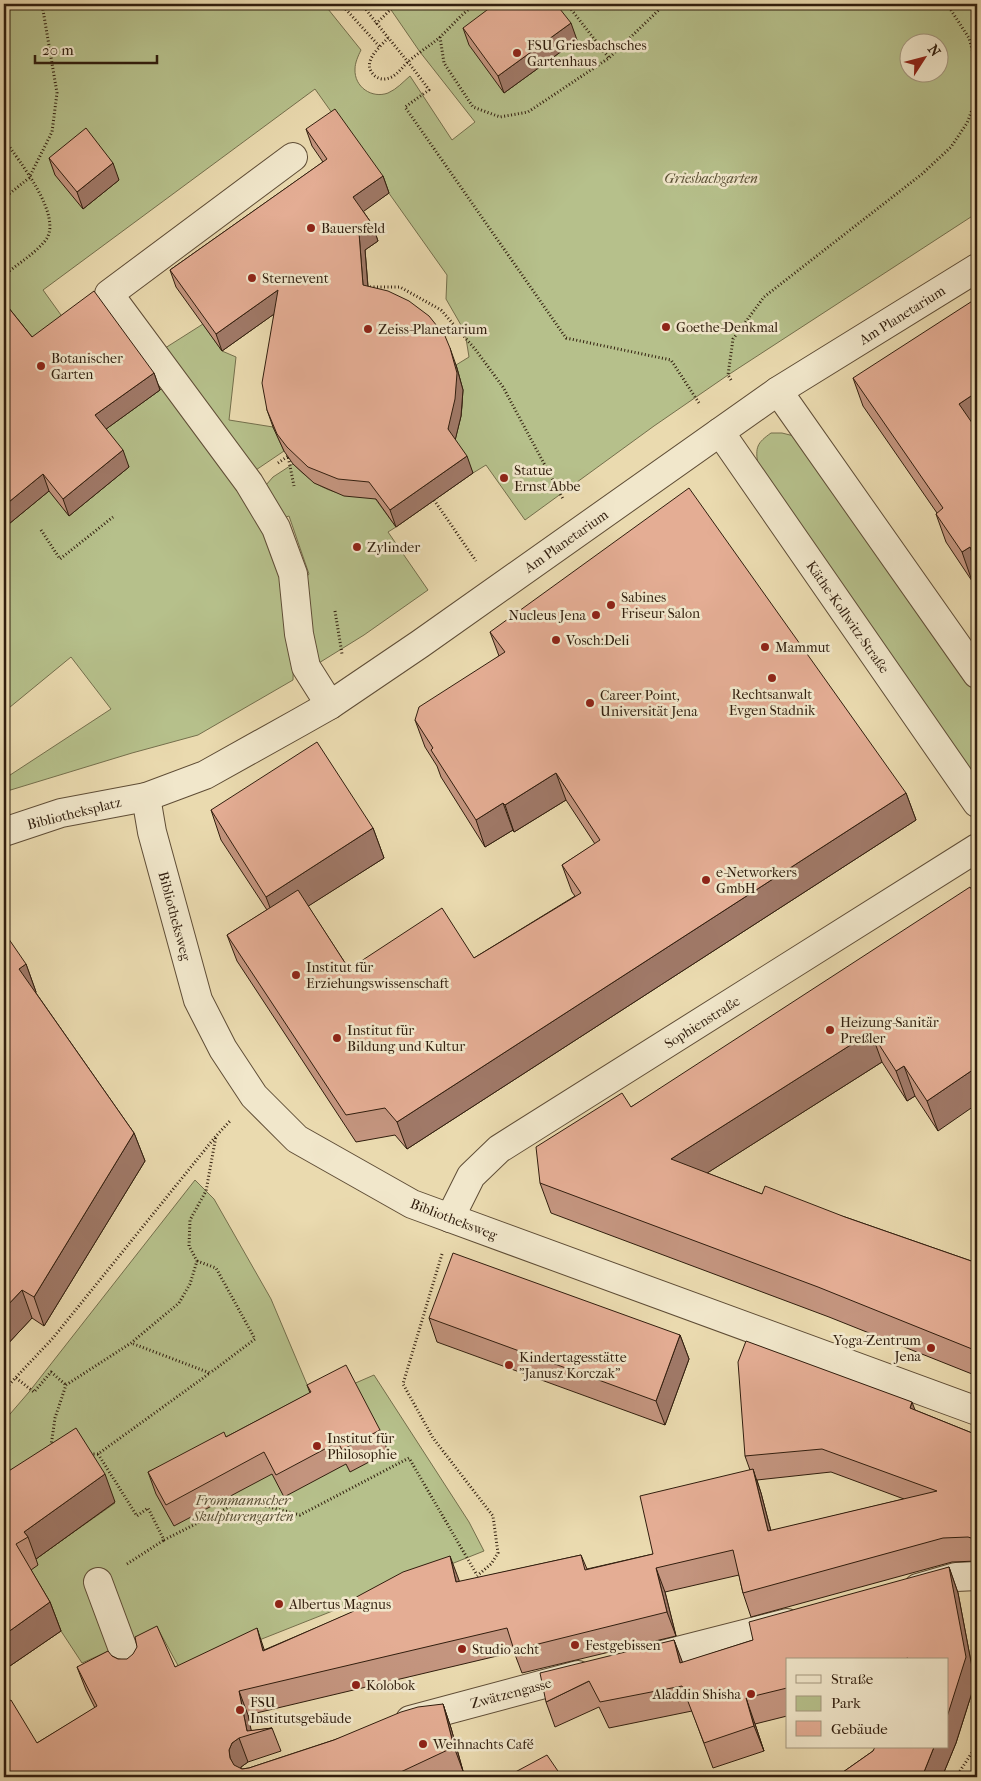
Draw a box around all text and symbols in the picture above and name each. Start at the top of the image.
scale bar [35,32,158,64]
north arrow [898,32,948,82]
place label: FSU Griesbachsches Gartenhaus [527,37,647,70]
text: 20 m [42,41,74,59]
text: N [924,41,944,60]
marker: FSU Griesbachsches Gartenhaus [511,47,523,59]
park label: Griesbachgarten [664,170,758,187]
place label: Bauersfeld [321,220,385,237]
marker: Bauersfeld [305,222,317,234]
place label: Sternevent [262,270,329,287]
marker: Sternevent [246,272,258,284]
street label: Am Planetarium [855,282,949,349]
place label: Goethe-Denkmal [676,319,778,336]
place label: Zeiss-Planetarium [378,321,488,338]
marker: Goethe-Denkmal [660,321,672,333]
marker: Zeiss-Planetarium [362,323,374,335]
place label: Botanischer Garten [51,350,123,383]
marker: Botanischer Garten [35,360,47,372]
place label: Statue Ernst Abbe [514,462,580,495]
marker: Statue Ernst Abbe [498,472,510,484]
street label: Am Planetarium [520,506,612,577]
place label: Zylinder [367,539,420,556]
marker: Zylinder [351,541,363,553]
street label: Käthe-Kollwitz-Straße [802,558,893,677]
place label: Sabines Friseur Salon [621,589,700,622]
marker: Sabines Friseur Salon [605,599,617,611]
place label: Nucleus Jena [508,607,587,624]
marker: Nucleus Jena [590,609,602,621]
place label: Vosch:Deli [565,632,630,649]
marker: Vosch:Deli [550,634,562,646]
place label: Mammut [775,639,830,656]
marker: Mammut [759,641,771,653]
marker: Rechtsanwalt Evgen Stadnik [766,672,778,684]
place label: Rechtsanwalt Evgen Stadnik [729,686,816,719]
place label: Career Point, Universität Jena [600,687,698,720]
marker: Career Point, Universität Jena [584,697,596,709]
street label: Bibliotheksplatz [25,794,123,833]
place label: e-Networkers GmbH [716,864,797,897]
street label: Bibliotheksweg [154,870,195,963]
marker: e-Networkers GmbH [700,874,712,886]
place label: Institut für Erziehungswissenschaft [306,959,449,992]
marker: Institut für Erziehungswissenschaft [290,969,302,981]
street label: Sophienstraße [661,992,743,1052]
place label: Heizung-Sanitär Preßler [840,1014,939,1047]
place label: Institut für Bildung und Kultur [347,1022,465,1055]
marker: Heizung-Sanitär Preßler [824,1024,836,1036]
marker: Institut für Bildung und Kultur [331,1032,343,1044]
street label: Bibliotheksweg [408,1195,500,1244]
place label: Yoga-Zentrum Jena [832,1332,922,1365]
marker: Yoga-Zentrum Jena [925,1342,937,1354]
place label: Kindertagesstätte "Janusz Korczak" [519,1349,627,1382]
marker: Kindertagesstätte "Janusz Korczak" [503,1359,515,1371]
place label: Institut für Philosophie [327,1430,397,1463]
marker: Institut für Philosophie [311,1440,323,1452]
park label: Frommannscher Skulpturengarten [191,1492,294,1525]
place label: Albertus Magnus [288,1596,391,1613]
marker: Albertus Magnus [273,1598,285,1610]
place label: Festgebissen [585,1637,661,1654]
marker: Festgebissen [569,1639,581,1651]
place label: Studio acht [472,1641,539,1658]
marker: Studio acht [456,1643,468,1655]
legend [786,1658,948,1748]
text: Straße [831,1670,874,1688]
street label: Zwätzengasse [469,1674,554,1712]
place label: Kolobok [366,1677,416,1694]
marker: Kolobok [350,1679,362,1691]
place label: Aladdin Shisha [651,1686,742,1703]
marker: Aladdin Shisha [745,1688,757,1700]
place label: FSU Institutsgebäude [250,1694,351,1727]
text: Park [831,1694,861,1712]
marker: FSU Institutsgebäude [234,1704,246,1716]
text: Gebäude [831,1720,888,1738]
place label: Weihnachts Café [432,1736,534,1753]
marker: Weihnachts Café [417,1738,429,1750]

